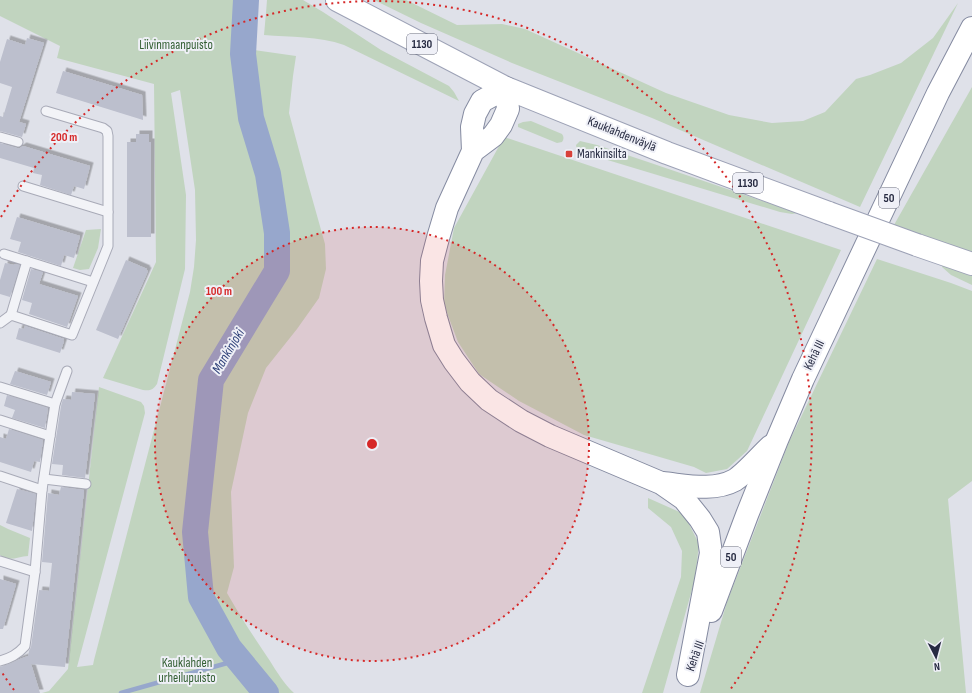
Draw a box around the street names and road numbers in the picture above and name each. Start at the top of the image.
road number: 1130 [407,34,437,54]
street label: Kauklahdenväylä [585,113,659,155]
road number: 1130 [733,173,763,193]
road number: 50 [879,188,899,208]
street label: Kehä III [800,337,828,373]
road number: 50 [721,547,741,567]
street label: Kehä III [682,639,708,673]

